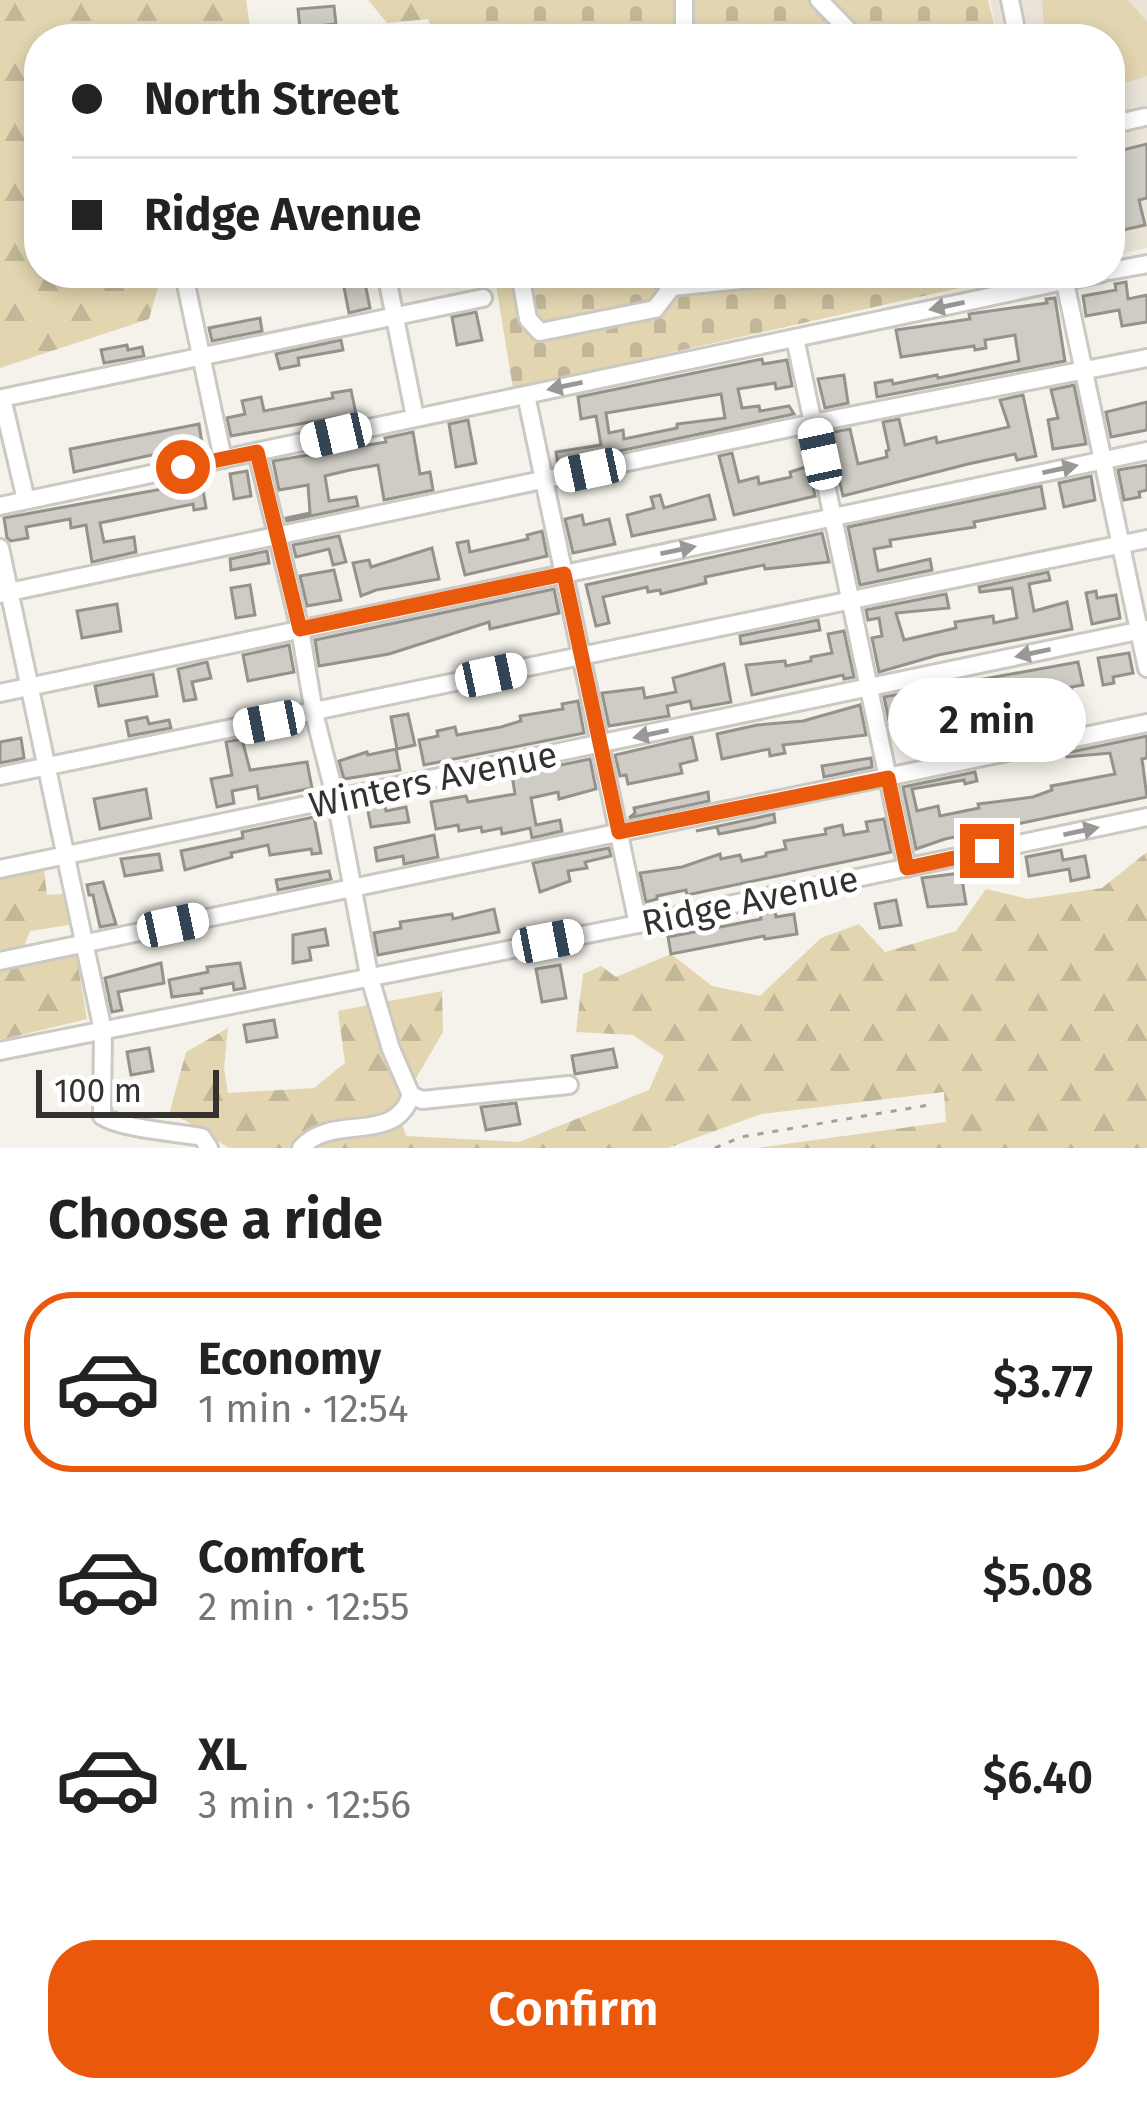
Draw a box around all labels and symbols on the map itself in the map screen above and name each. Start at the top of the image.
one-way arrow [927,297,965,316]
one-way arrow [546,378,583,397]
car [297,409,375,461]
car [795,415,845,493]
route start [156,440,210,494]
car [551,445,629,495]
one-way arrow [1041,459,1079,478]
one-way arrow [660,539,698,558]
one-way arrow [1013,645,1051,664]
car [452,650,530,700]
callout: 2 min [888,677,1086,761]
car [230,697,308,747]
one-way arrow [631,725,669,744]
street label: Winters Avenue [305,732,561,828]
one-way arrow [1063,821,1101,840]
route end [960,824,1014,878]
street label: Ridge Avenue [638,857,862,945]
car [134,900,212,950]
car [509,916,587,966]
scale bar [36,1064,219,1117]

